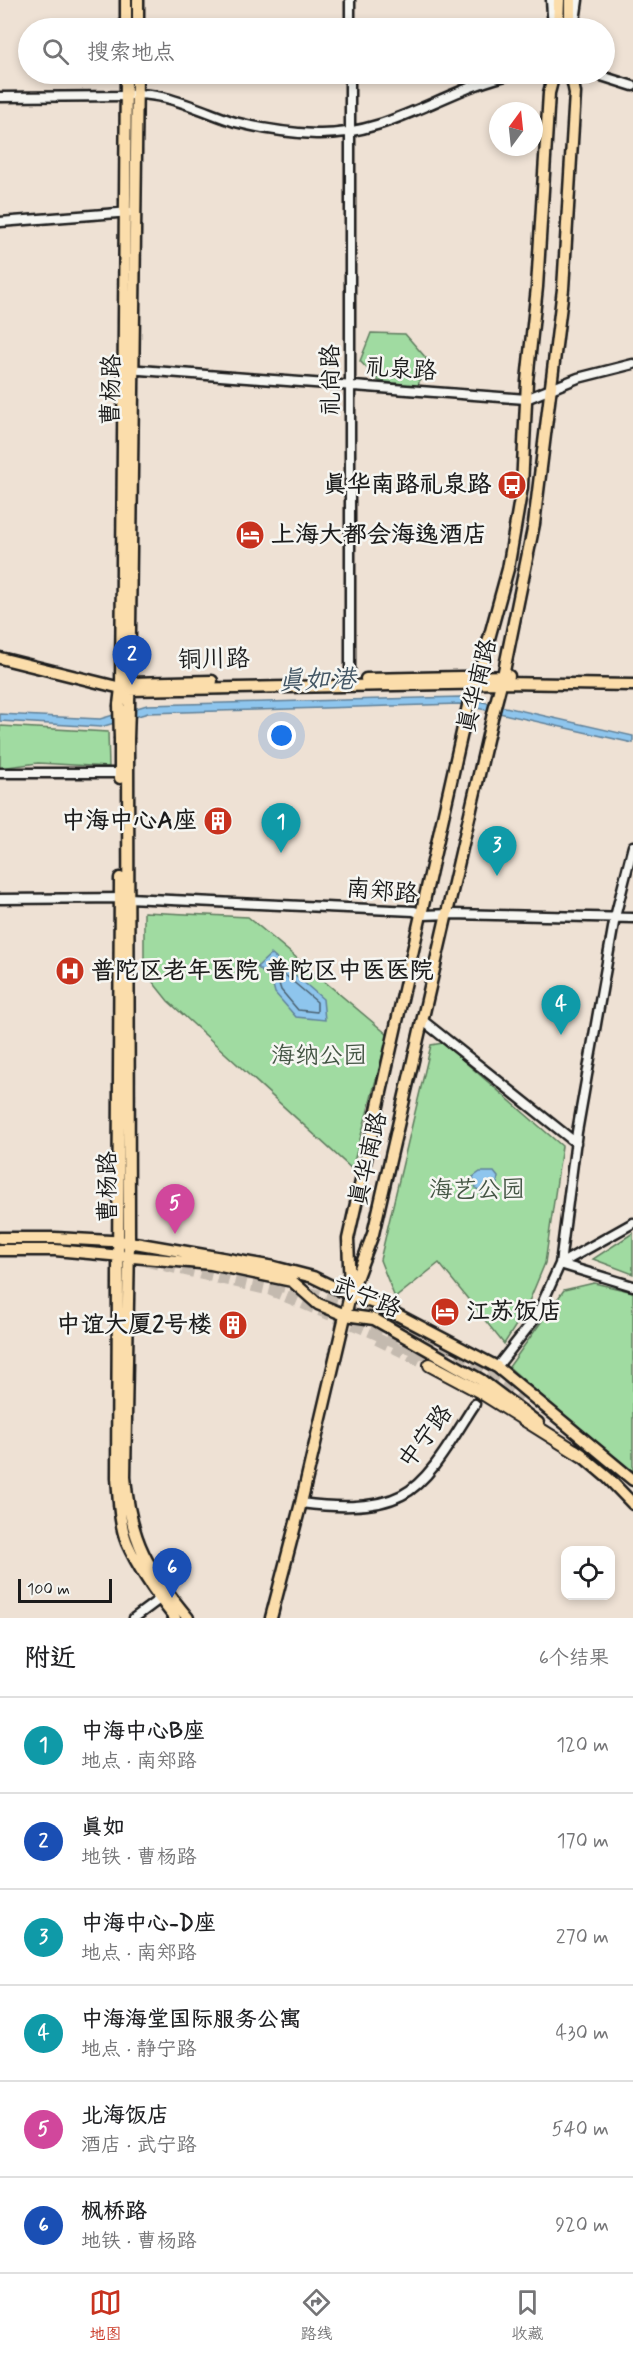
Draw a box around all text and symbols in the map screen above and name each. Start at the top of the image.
search box [18,18,615,84]
icon: search [39,35,72,68]
text: 搜索地点 [87,39,175,67]
north arrow [489,102,543,156]
street label: 礼尚路 [316,344,347,416]
street label: 礼泉路 [364,352,438,388]
street label: 曹杨路 [96,354,128,426]
bus stop icon: 真华南路礼泉路 [496,469,528,501]
place label: 真华南路礼泉路 [323,470,492,501]
hotel icon: 上海大都会海逸酒店 [234,519,266,551]
place label: 上海大都会海逸酒店 [271,520,487,551]
pin: 2 [112,636,152,685]
street label: 真华南路 [451,636,505,736]
street label: 铜川路 [178,644,250,676]
water label: 真如港 [278,663,359,699]
your location [267,721,296,750]
pin: 1 [262,804,300,853]
building icon: 中海中心A座 [202,805,234,837]
place label: 中海中心A座 [61,806,197,837]
pin: 3 [478,826,516,876]
street label: 南郑路 [345,873,419,911]
hospital icon: 普陀区老年医院 普陀区中医医院 [54,955,86,987]
place label: 普陀区老年医院 普陀区中医医院 [91,956,433,987]
pin: 4 [542,986,580,1035]
park label: 海纳公园 [271,1041,367,1072]
street label: 真华南路 [343,1109,395,1209]
street label: 曹杨路 [93,1151,124,1223]
park label: 海艺公园 [429,1175,525,1206]
pin: 5 [156,1184,195,1234]
street label: 武宁路 [327,1270,405,1326]
hotel icon: 江苏饭店 [429,1296,461,1328]
place label: 江苏饭店 [466,1297,562,1328]
building icon: 中谊大厦2号楼 [217,1309,249,1341]
place label: 中谊大厦2号楼 [56,1310,212,1341]
street label: 中宁路 [392,1399,460,1475]
map controls [561,1546,615,1600]
button: locate [561,1546,615,1600]
pin: 6 [152,1548,192,1598]
scale bar [18,1576,112,1604]
text: 100 m [27,1579,70,1600]
text: 附近 [24,1642,76,1676]
text: 6个结果 [539,1645,609,1672]
text: 中海中心B座 [81,1718,205,1746]
text: 1 [39,1732,48,1759]
text: 120 m [556,1732,609,1759]
text: 地点 · 南郑路 [81,1748,196,1775]
text: 真如 [81,1814,125,1842]
text: 2 [39,1828,48,1855]
text: 170 m [557,1828,609,1855]
text: 地铁 · 曹杨路 [81,1844,196,1871]
text: 中海中心-D座 [81,1910,216,1938]
text: 3 [39,1924,48,1951]
text: 270 m [556,1924,609,1951]
text: 地点 · 南郑路 [81,1940,196,1967]
text: 中海海堂国际服务公寓 [81,2006,301,2034]
text: 4 [38,2020,49,2047]
text: 430 m [556,2020,609,2047]
text: 地点 · 静宁路 [81,2036,196,2063]
text: 北海饭店 [81,2102,169,2130]
text: 5 [38,2116,50,2143]
text: 540 m [552,2116,609,2143]
text: 酒店 · 武宁路 [81,2132,196,2159]
text: 枫桥路 [81,2198,147,2226]
text: 6 [38,2212,49,2239]
text: 920 m [555,2212,609,2239]
text: 地铁 · 曹杨路 [81,2228,196,2255]
tab: 地图 [89,2286,122,2345]
tab: 路线 [300,2286,333,2345]
tab: 收藏 [511,2286,544,2345]

